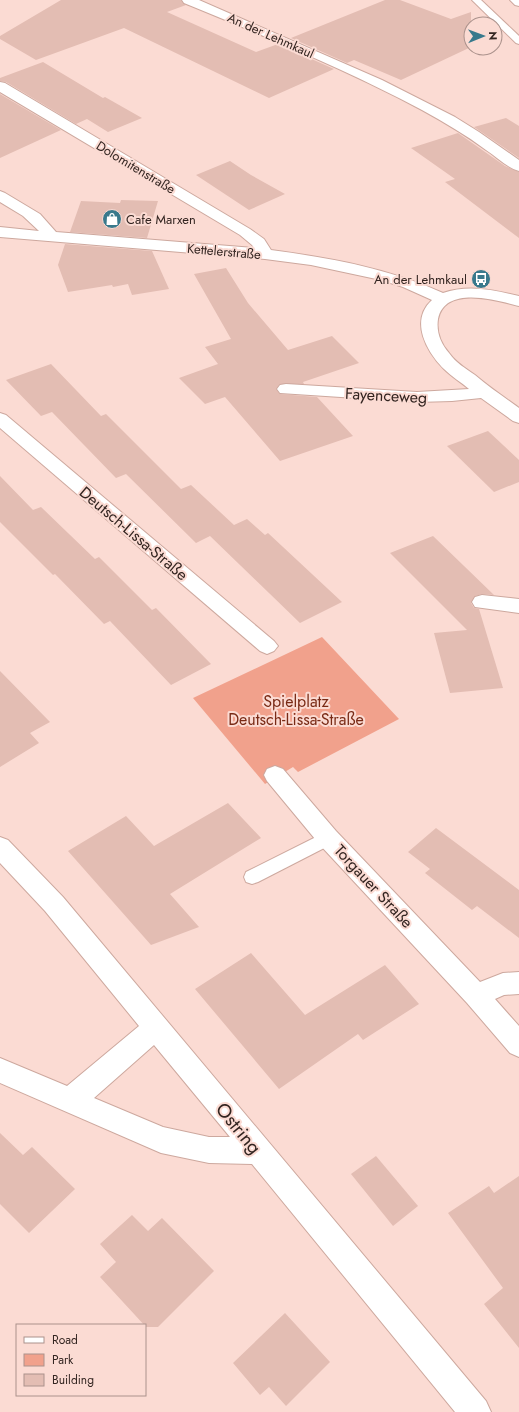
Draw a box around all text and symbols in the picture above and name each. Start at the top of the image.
street label: An der Lehmkaul [224,8,317,63]
north arrow [463,16,503,56]
text: N [485,31,501,40]
street label: Dolomitenstraße [93,136,179,199]
shop icon: Cafe Marxen [101,208,123,230]
place label: Cafe Marxen [126,210,196,229]
street label: Kettelerstraße [186,239,262,264]
bus stop icon: An der Lehmkaul [470,268,492,290]
place label: An der Lehmkaul [374,270,467,289]
street label: Fayenceweg [344,382,428,409]
street label: Deutsch-Lissa-Straße [74,481,193,586]
park label: Spielplatz Deutsch-Lissa-Straße [228,690,364,731]
street label: Torgauer Straße [329,840,418,933]
street label: Ostring [209,1097,268,1160]
legend [16,1324,146,1396]
text: Road [52,1331,78,1349]
text: Park [52,1351,74,1369]
text: Building [52,1371,94,1389]

